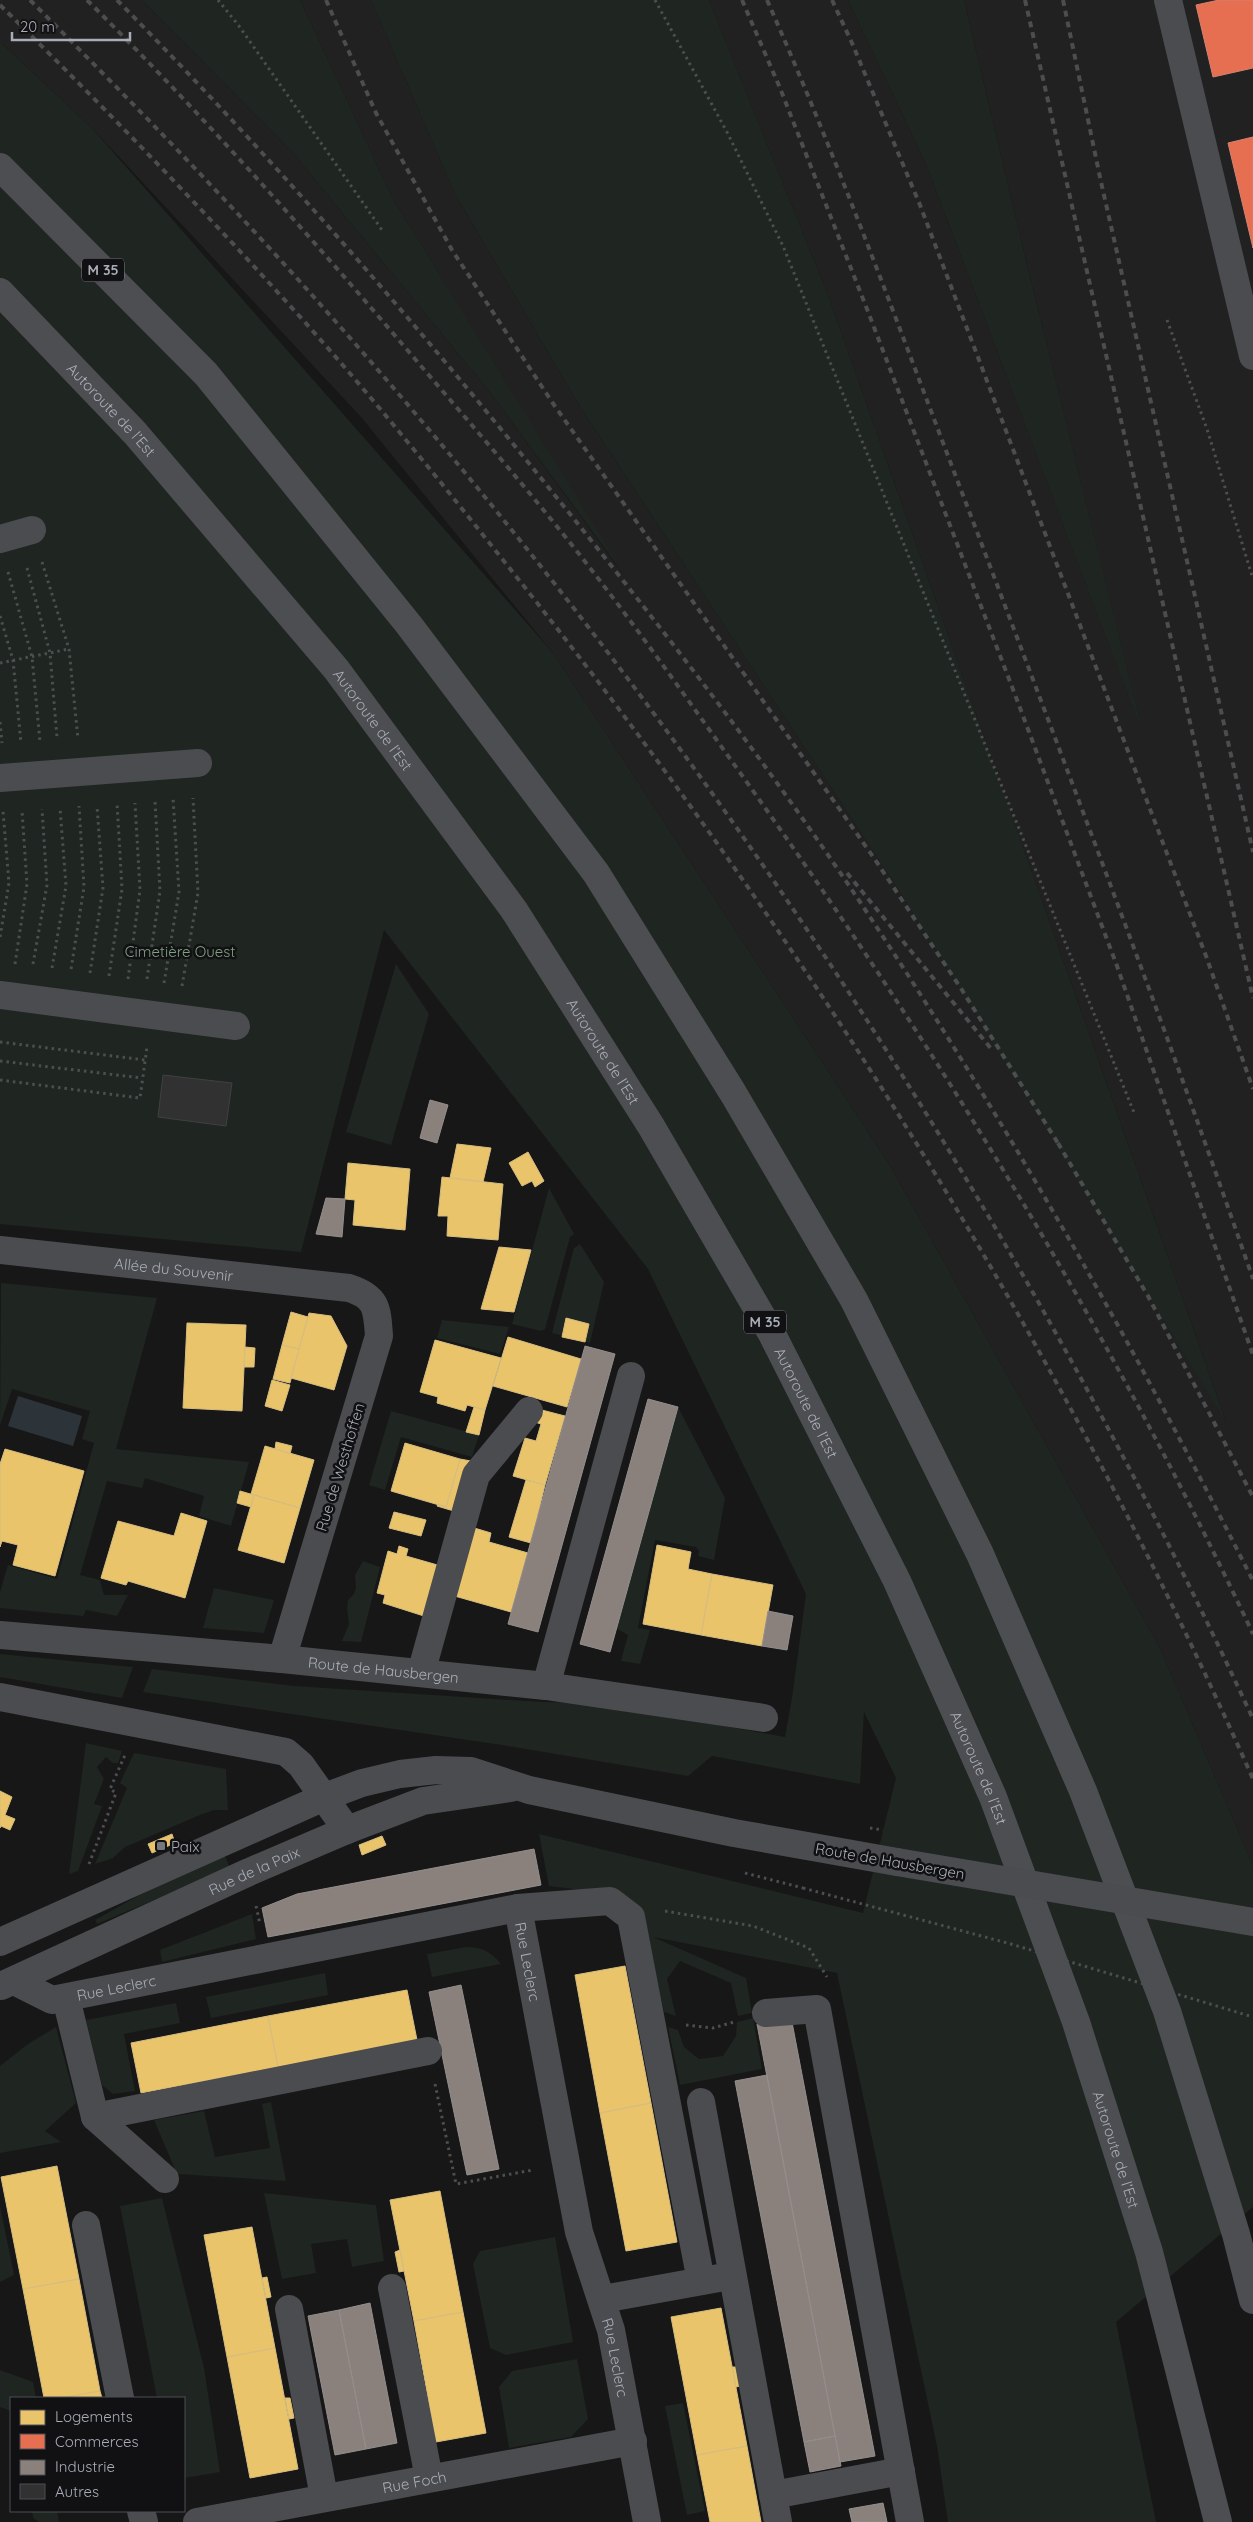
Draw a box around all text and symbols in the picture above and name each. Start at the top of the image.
scale bar [12,10,130,42]
text: 20 m [20,17,55,36]
road number: M 35 [82,258,124,282]
street label: Autoroute de l’Est [63,359,160,460]
street label: Autoroute de l’Est [330,665,417,774]
park label: Cimetière Ouest [125,942,235,961]
street label: Autoroute de l’Est [563,995,644,1108]
street label: Allée du Souvenir [113,1253,235,1285]
road number: M 35 [744,1310,786,1334]
street label: Autoroute de l’Est [771,1344,843,1461]
street label: Rue de Westhoffen [311,1401,369,1533]
street label: Route de Hausbergen [307,1652,460,1687]
street label: Autoroute de l’Est [946,1708,1012,1827]
place label: Paix [171,1837,199,1856]
street label: Route de Hausbergen [814,1838,966,1884]
marker: Paix [155,1840,167,1852]
street label: Rue de la Paix [205,1842,302,1899]
street label: Rue Leclerc [511,1920,545,2003]
street label: Rue Leclerc [75,1970,158,2004]
street label: Autoroute de l’Est [1089,2089,1144,2210]
street label: Rue Leclerc [598,2315,633,2399]
legend [10,2397,185,2512]
text: Logements [55,2407,133,2426]
text: Commerces [55,2432,138,2451]
text: Industrie [55,2457,115,2476]
street label: Rue Foch [381,2466,448,2497]
text: Autres [55,2482,99,2501]

